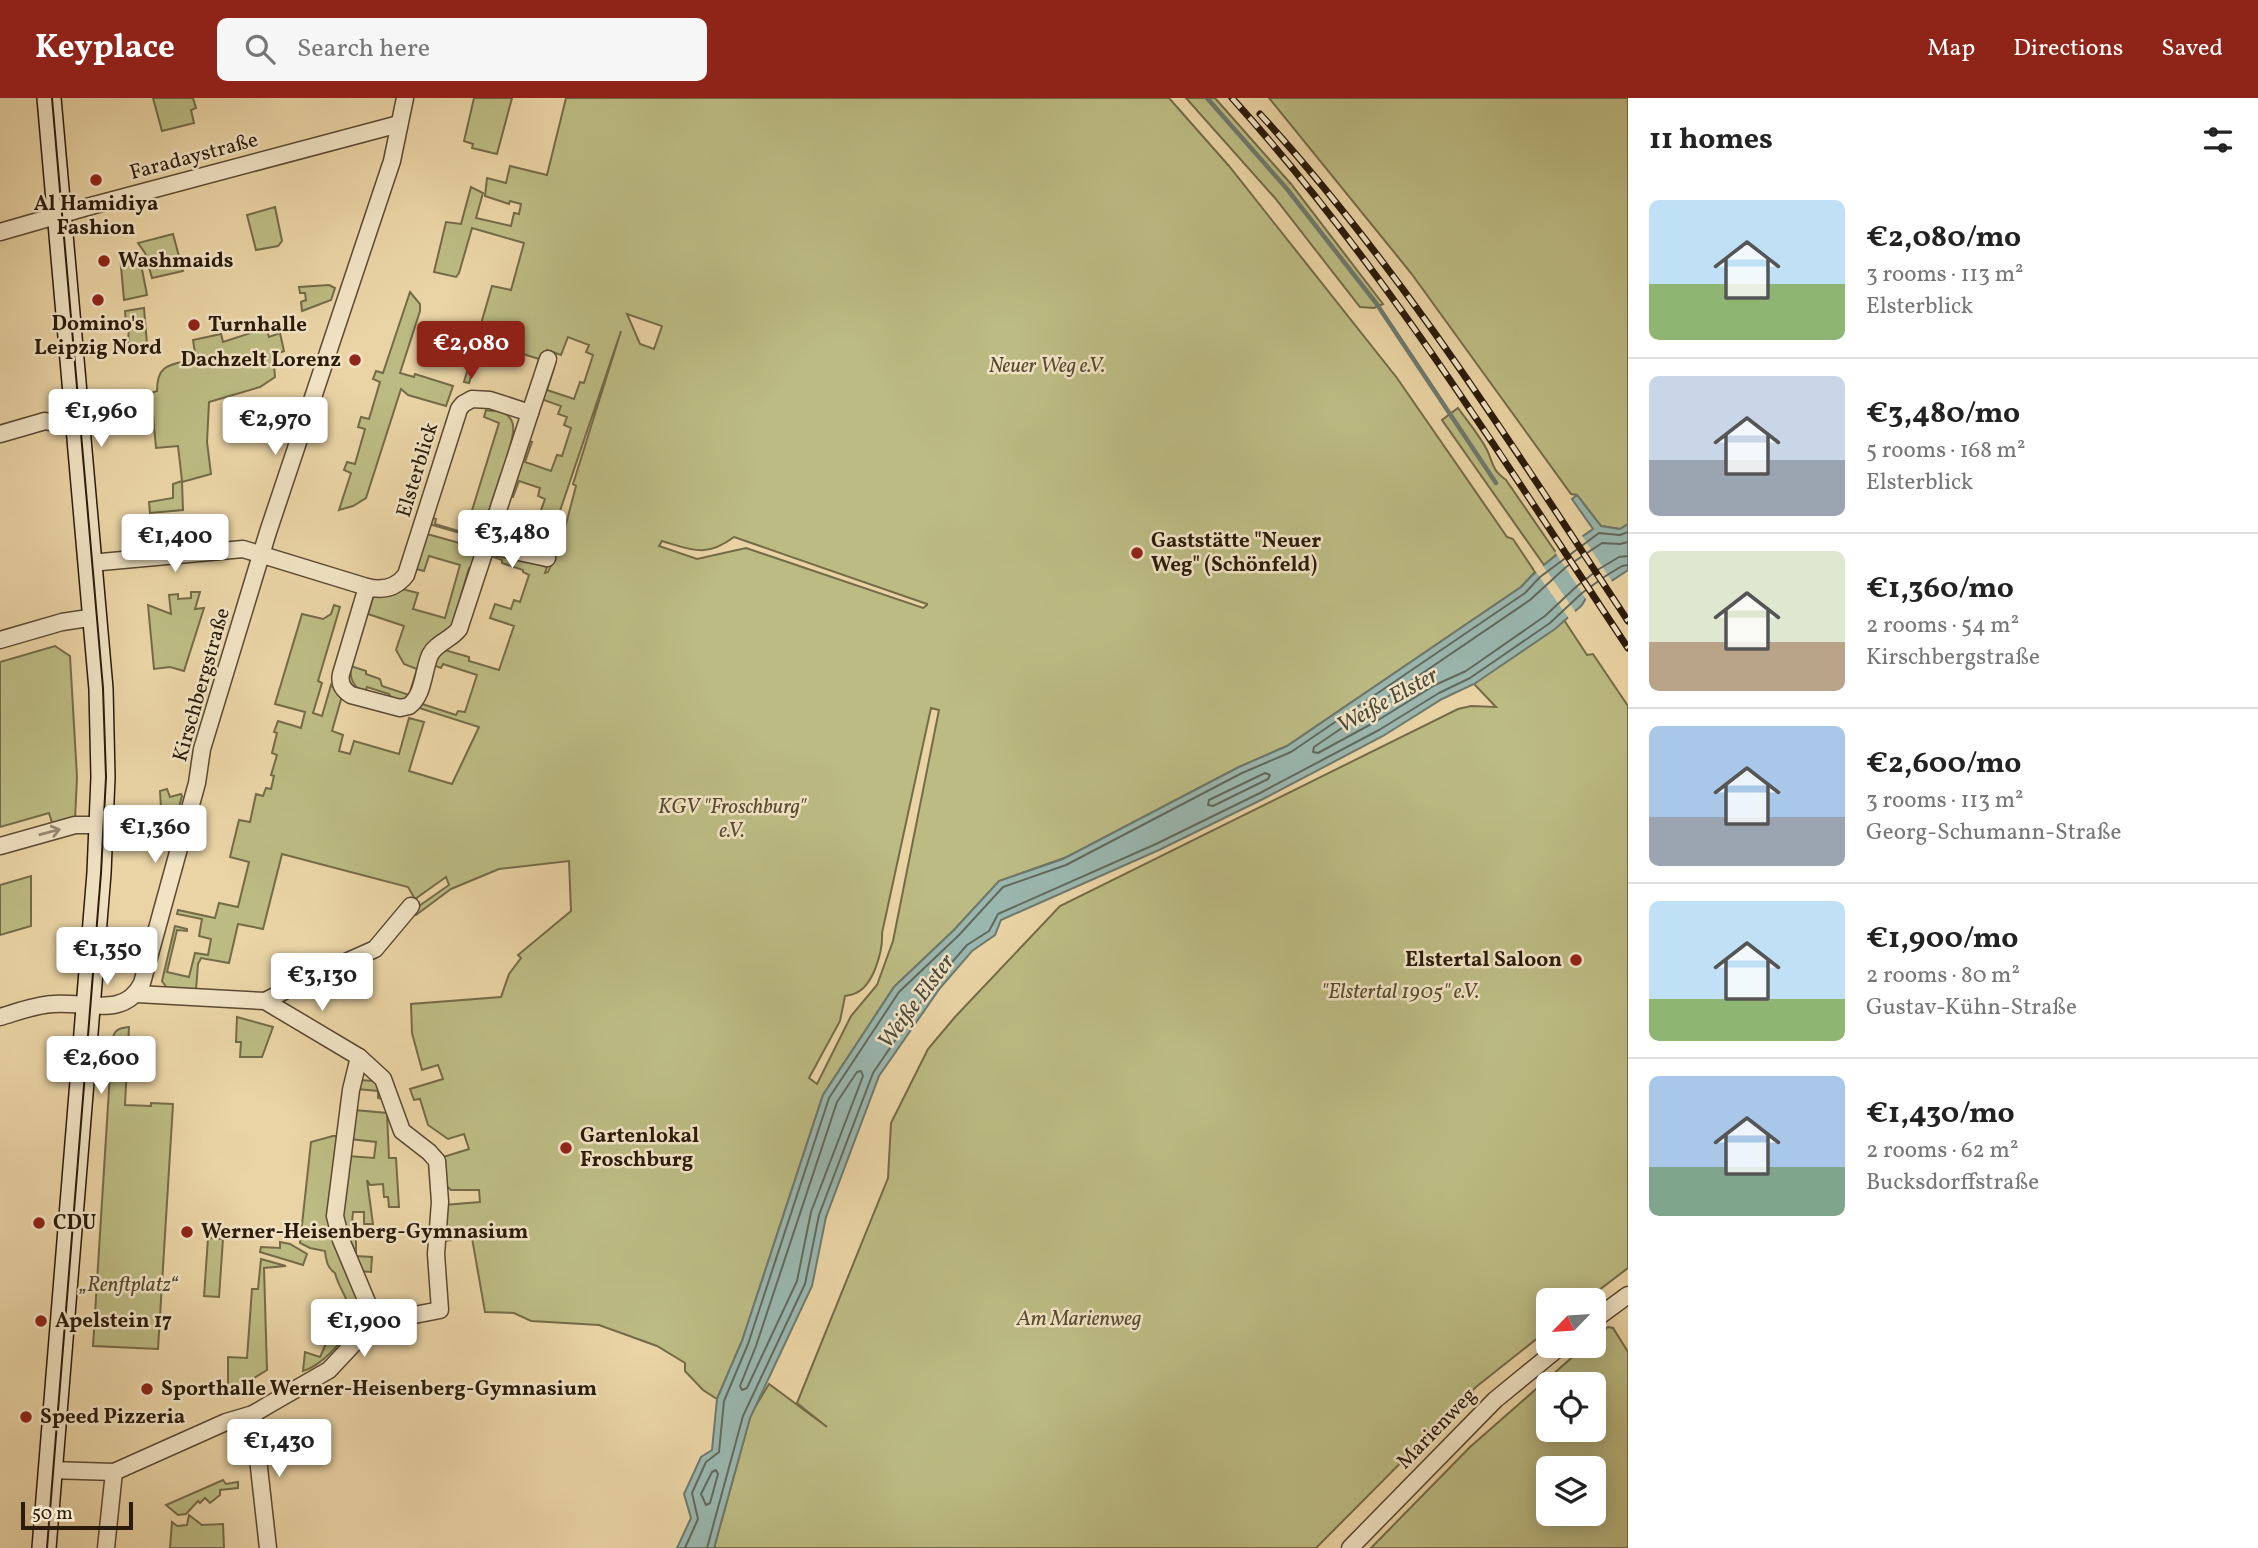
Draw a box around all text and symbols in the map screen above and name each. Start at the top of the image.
search box [217,18,707,81]
text: Keyplace [35,26,175,72]
icon: search [241,30,279,68]
text: Search here [297,31,430,67]
text: Map [1927,32,1975,66]
text: Directions [2013,32,2123,66]
text: Saved [2161,32,2223,66]
text: 11 homes [1649,119,1773,161]
icon: filters [2199,121,2237,159]
street label: Faradaystraße [127,126,261,188]
marker: Al Hamidiya Fashion [88,172,104,188]
place label: Al Hamidiya Fashion [34,190,158,243]
text: €2,080/mo [1866,217,2021,259]
icon: home [1705,228,1789,312]
place label: Washmaids [118,247,233,276]
marker: Washmaids [96,253,112,269]
text: 3 rooms · 113 m² [1866,259,2024,291]
text: Elsterblick [1866,291,1973,323]
marker: Domino's Leipzig Nord [90,292,106,308]
place label: Domino's Leipzig Nord [34,310,162,363]
place label: Turnhalle [208,311,307,340]
marker: Turnhalle [186,317,202,333]
pin: €2,080 [414,322,528,381]
text: €2,080 [433,328,509,360]
place label: Dachzelt Lorenz [180,346,341,375]
marker: Dachzelt Lorenz [347,352,363,368]
park label: Neuer Weg e.V. [989,352,1105,381]
pin: €1,960 [44,390,158,449]
text: €3,480/mo [1866,393,2020,435]
text: €1,960 [65,396,137,428]
pin: €2,970 [218,398,332,457]
text: €2,970 [239,404,311,436]
icon: home [1705,404,1789,488]
street label: Elsterblick [390,418,446,521]
text: 5 rooms · 168 m² [1866,435,2025,467]
text: Elsterblick [1866,467,1973,499]
pin: €3,480 [455,510,569,570]
pin: €1,400 [118,514,232,574]
text: €3,480 [474,517,550,549]
text: €1,400 [138,521,212,553]
place label: Gaststätte "Neuer Weg" (Schönfeld) [1151,527,1321,580]
marker: Gaststätte "Neuer Weg" (Schönfeld) [1129,545,1145,561]
text: €1,360/mo [1866,568,2014,610]
icon: home [1705,579,1789,663]
street label: Kirschbergstraße [166,605,238,765]
text: 2 rooms · 54 m² [1866,610,2019,642]
text: Kirschbergstraße [1866,642,2040,674]
water label: Weiße Elster [1332,660,1445,742]
text: €2,600/mo [1866,743,2022,785]
icon: home [1705,754,1789,838]
text: 3 rooms · 113 m² [1866,785,2024,817]
park label: KGV "Froschburg" e.V. [658,793,807,846]
pin: €1,360 [98,806,212,865]
text: €1,360 [120,812,190,844]
text: Georg-Schumann-Straße [1866,817,2121,849]
one-way arrow [38,825,61,838]
text: €1,900/mo [1866,918,2018,960]
pin: €1,350 [50,928,164,987]
icon: home [1705,929,1789,1013]
text: €1,350 [72,934,142,966]
place label: Elstertal Saloon [1405,946,1562,975]
water label: Weiße Elster [871,948,964,1056]
marker: Elstertal Saloon [1568,952,1584,968]
pin: €3,130 [265,954,379,1013]
text: €3,130 [287,960,357,992]
text: 2 rooms · 80 m² [1866,960,2020,992]
park label: "Elstertal 1905" e.V. [1321,978,1479,1007]
text: Gustav-Kühn-Straße [1866,992,2077,1024]
pin: €2,600 [44,1037,158,1096]
text: €2,600 [63,1043,139,1075]
text: €1,430/mo [1866,1093,2015,1135]
icon: home [1705,1104,1789,1188]
place label: Gartenlokal Froschburg [580,1122,699,1175]
text: 2 rooms · 62 m² [1866,1135,2018,1167]
marker: Gartenlokal Froschburg [558,1140,574,1156]
text: Bucksdorffstraße [1866,1167,2039,1199]
place label: CDU [53,1209,96,1238]
marker: CDU [31,1215,47,1231]
place label: Werner-Heisenberg-Gymnasium [201,1218,528,1247]
marker: Werner-Heisenberg-Gymnasium [179,1224,195,1240]
park label: „Renftplatz“ [79,1271,179,1300]
north arrow [1536,1288,1606,1358]
map controls [1536,1288,1606,1526]
pin: €1,900 [307,1300,421,1359]
park label: Am Marienweg [1016,1305,1141,1334]
text: €1,900 [327,1306,401,1338]
place label: Apelstein 17 [55,1307,172,1336]
marker: Apelstein 17 [33,1313,49,1329]
button: locate [1536,1372,1606,1442]
place label: Sporthalle Werner-Heisenberg-Gymnasium [161,1375,597,1404]
marker: Sporthalle Werner-Heisenberg-Gymnasium [139,1381,155,1397]
street label: Marienweg [1391,1382,1483,1476]
place label: Speed Pizzeria [40,1403,185,1432]
marker: Speed Pizzeria [18,1409,34,1425]
pin: €1,430 [222,1420,336,1479]
text: €1,430 [243,1426,315,1458]
button: layers [1536,1456,1606,1526]
scale bar [21,1499,133,1531]
text: 50 m [32,1501,73,1527]

